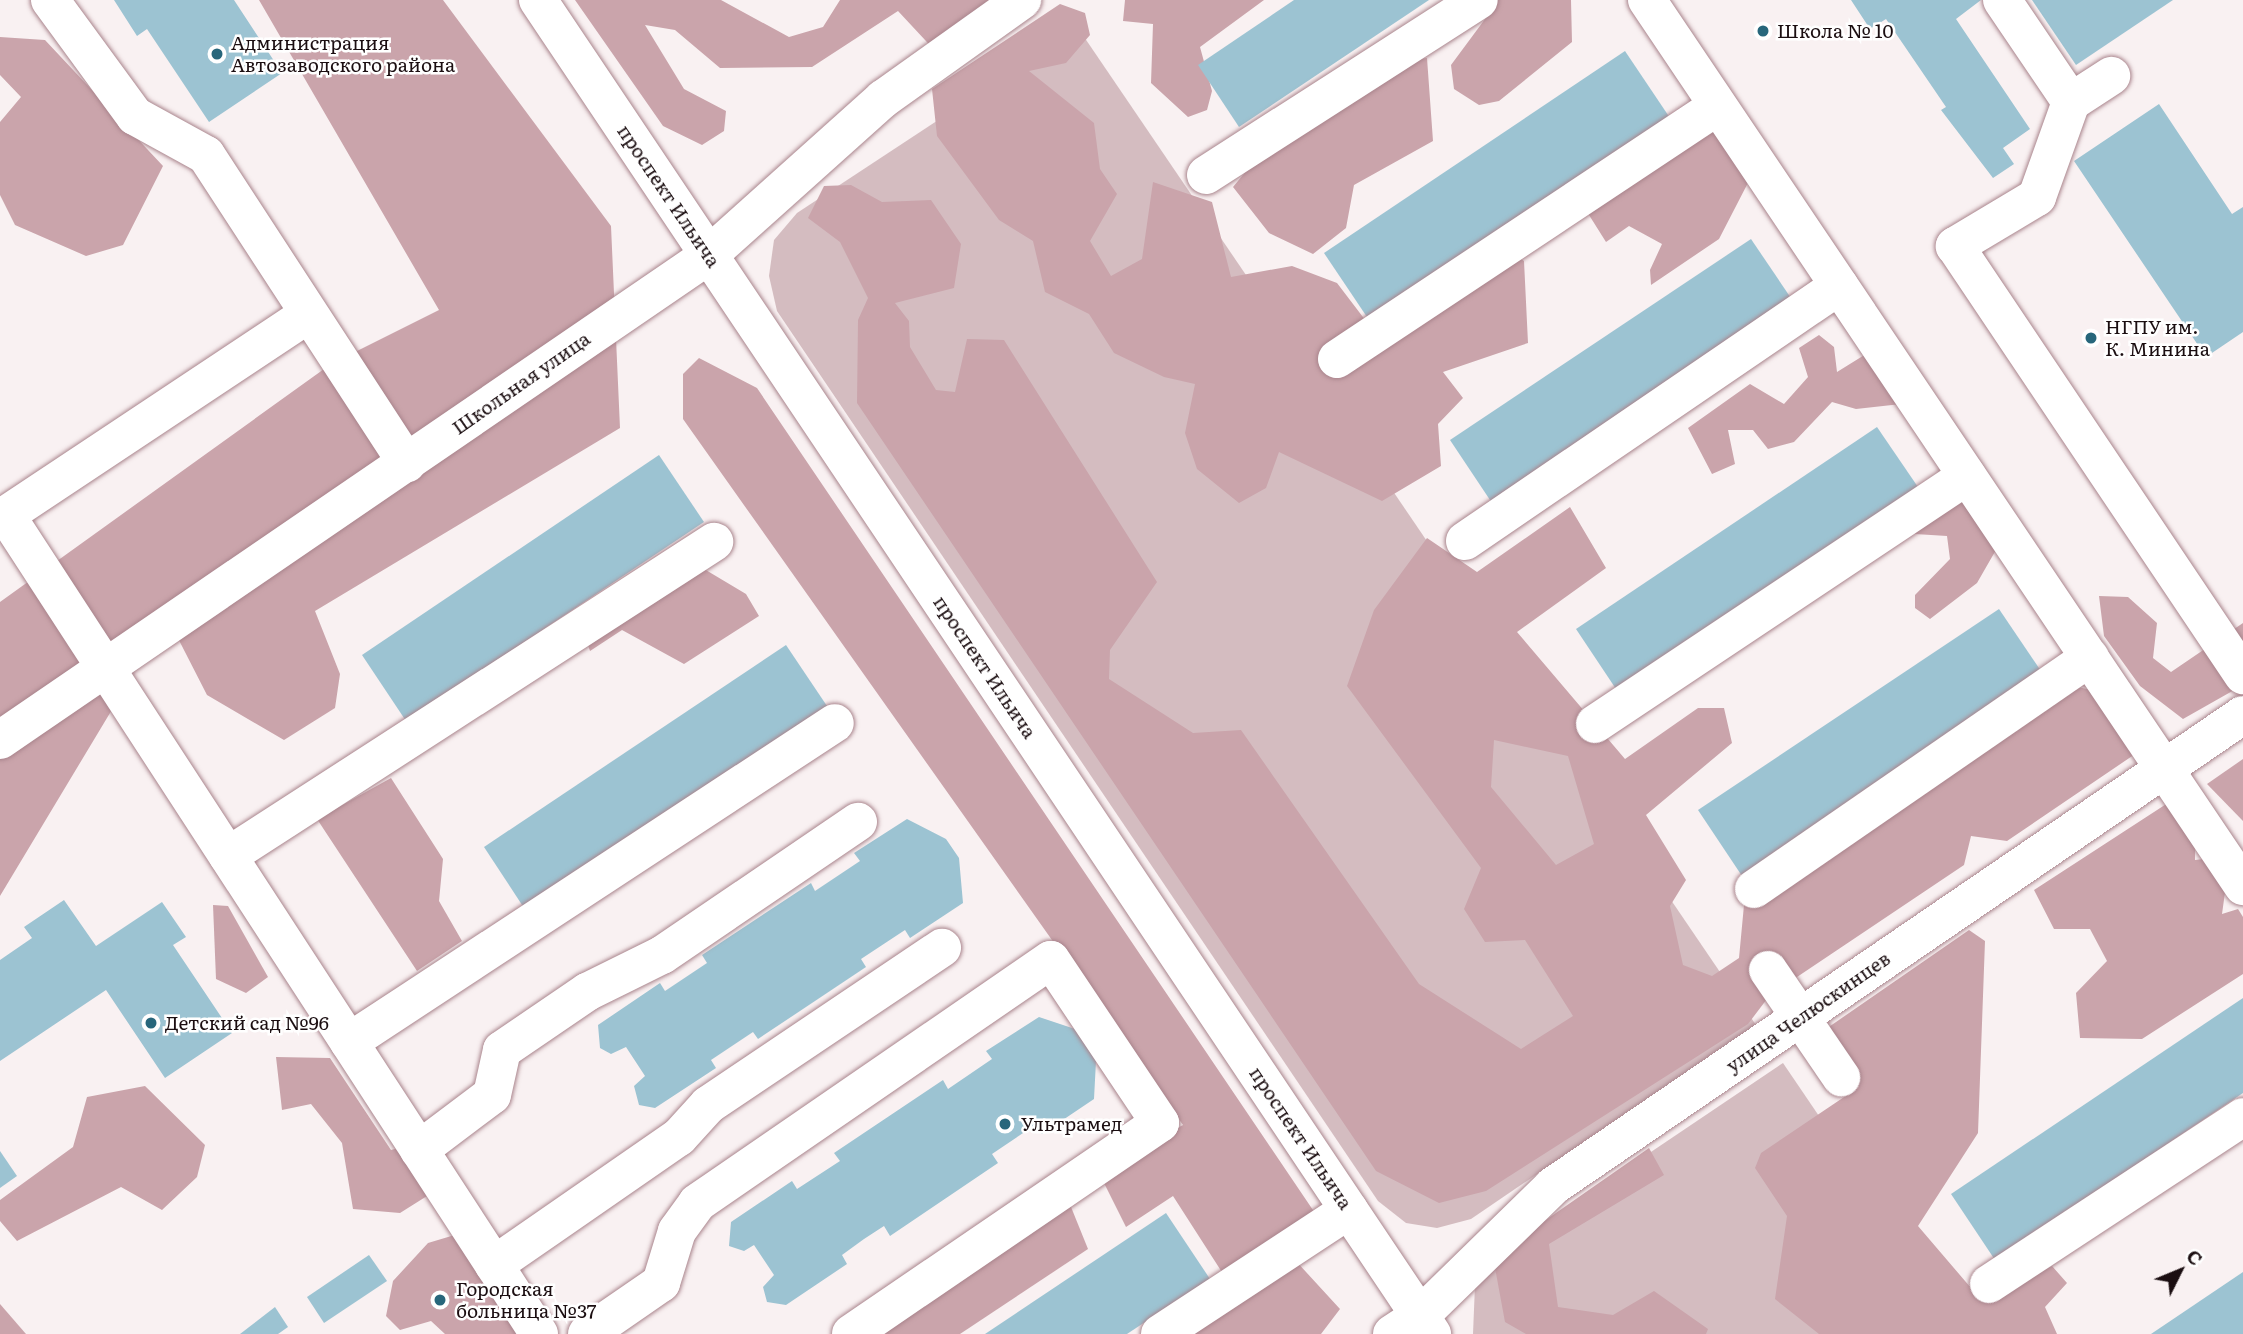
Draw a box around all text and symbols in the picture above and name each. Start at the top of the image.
place label: Школа № 10 [1777,20,1893,42]
marker: Школа № 10 [1755,23,1771,39]
place label: Администрация Автозаводского района [231,32,455,76]
marker: Администрация Автозаводского района [209,46,225,62]
street label: проспект Ильича [613,120,725,272]
place label: НГПУ им. К. Минина [2105,316,2210,360]
street label: Школьная улица [448,327,594,439]
marker: НГПУ им. К. Минина [2083,330,2099,346]
street label: проспект Ильича [929,591,1041,743]
street label: улица Челюскинцев [1722,947,1894,1077]
place label: Детский сад №96 [165,1012,329,1034]
marker: Детский сад №96 [143,1015,159,1031]
street label: проспект Ильича [1245,1062,1357,1214]
place label: Ультрамед [1021,1113,1122,1135]
marker: Ультрамед [995,1114,1015,1134]
north arrow [2145,1236,2215,1306]
text: С [2181,1242,2210,1271]
place label: Городская больница №37 [456,1278,596,1322]
marker: Городская больница №37 [430,1290,450,1310]

